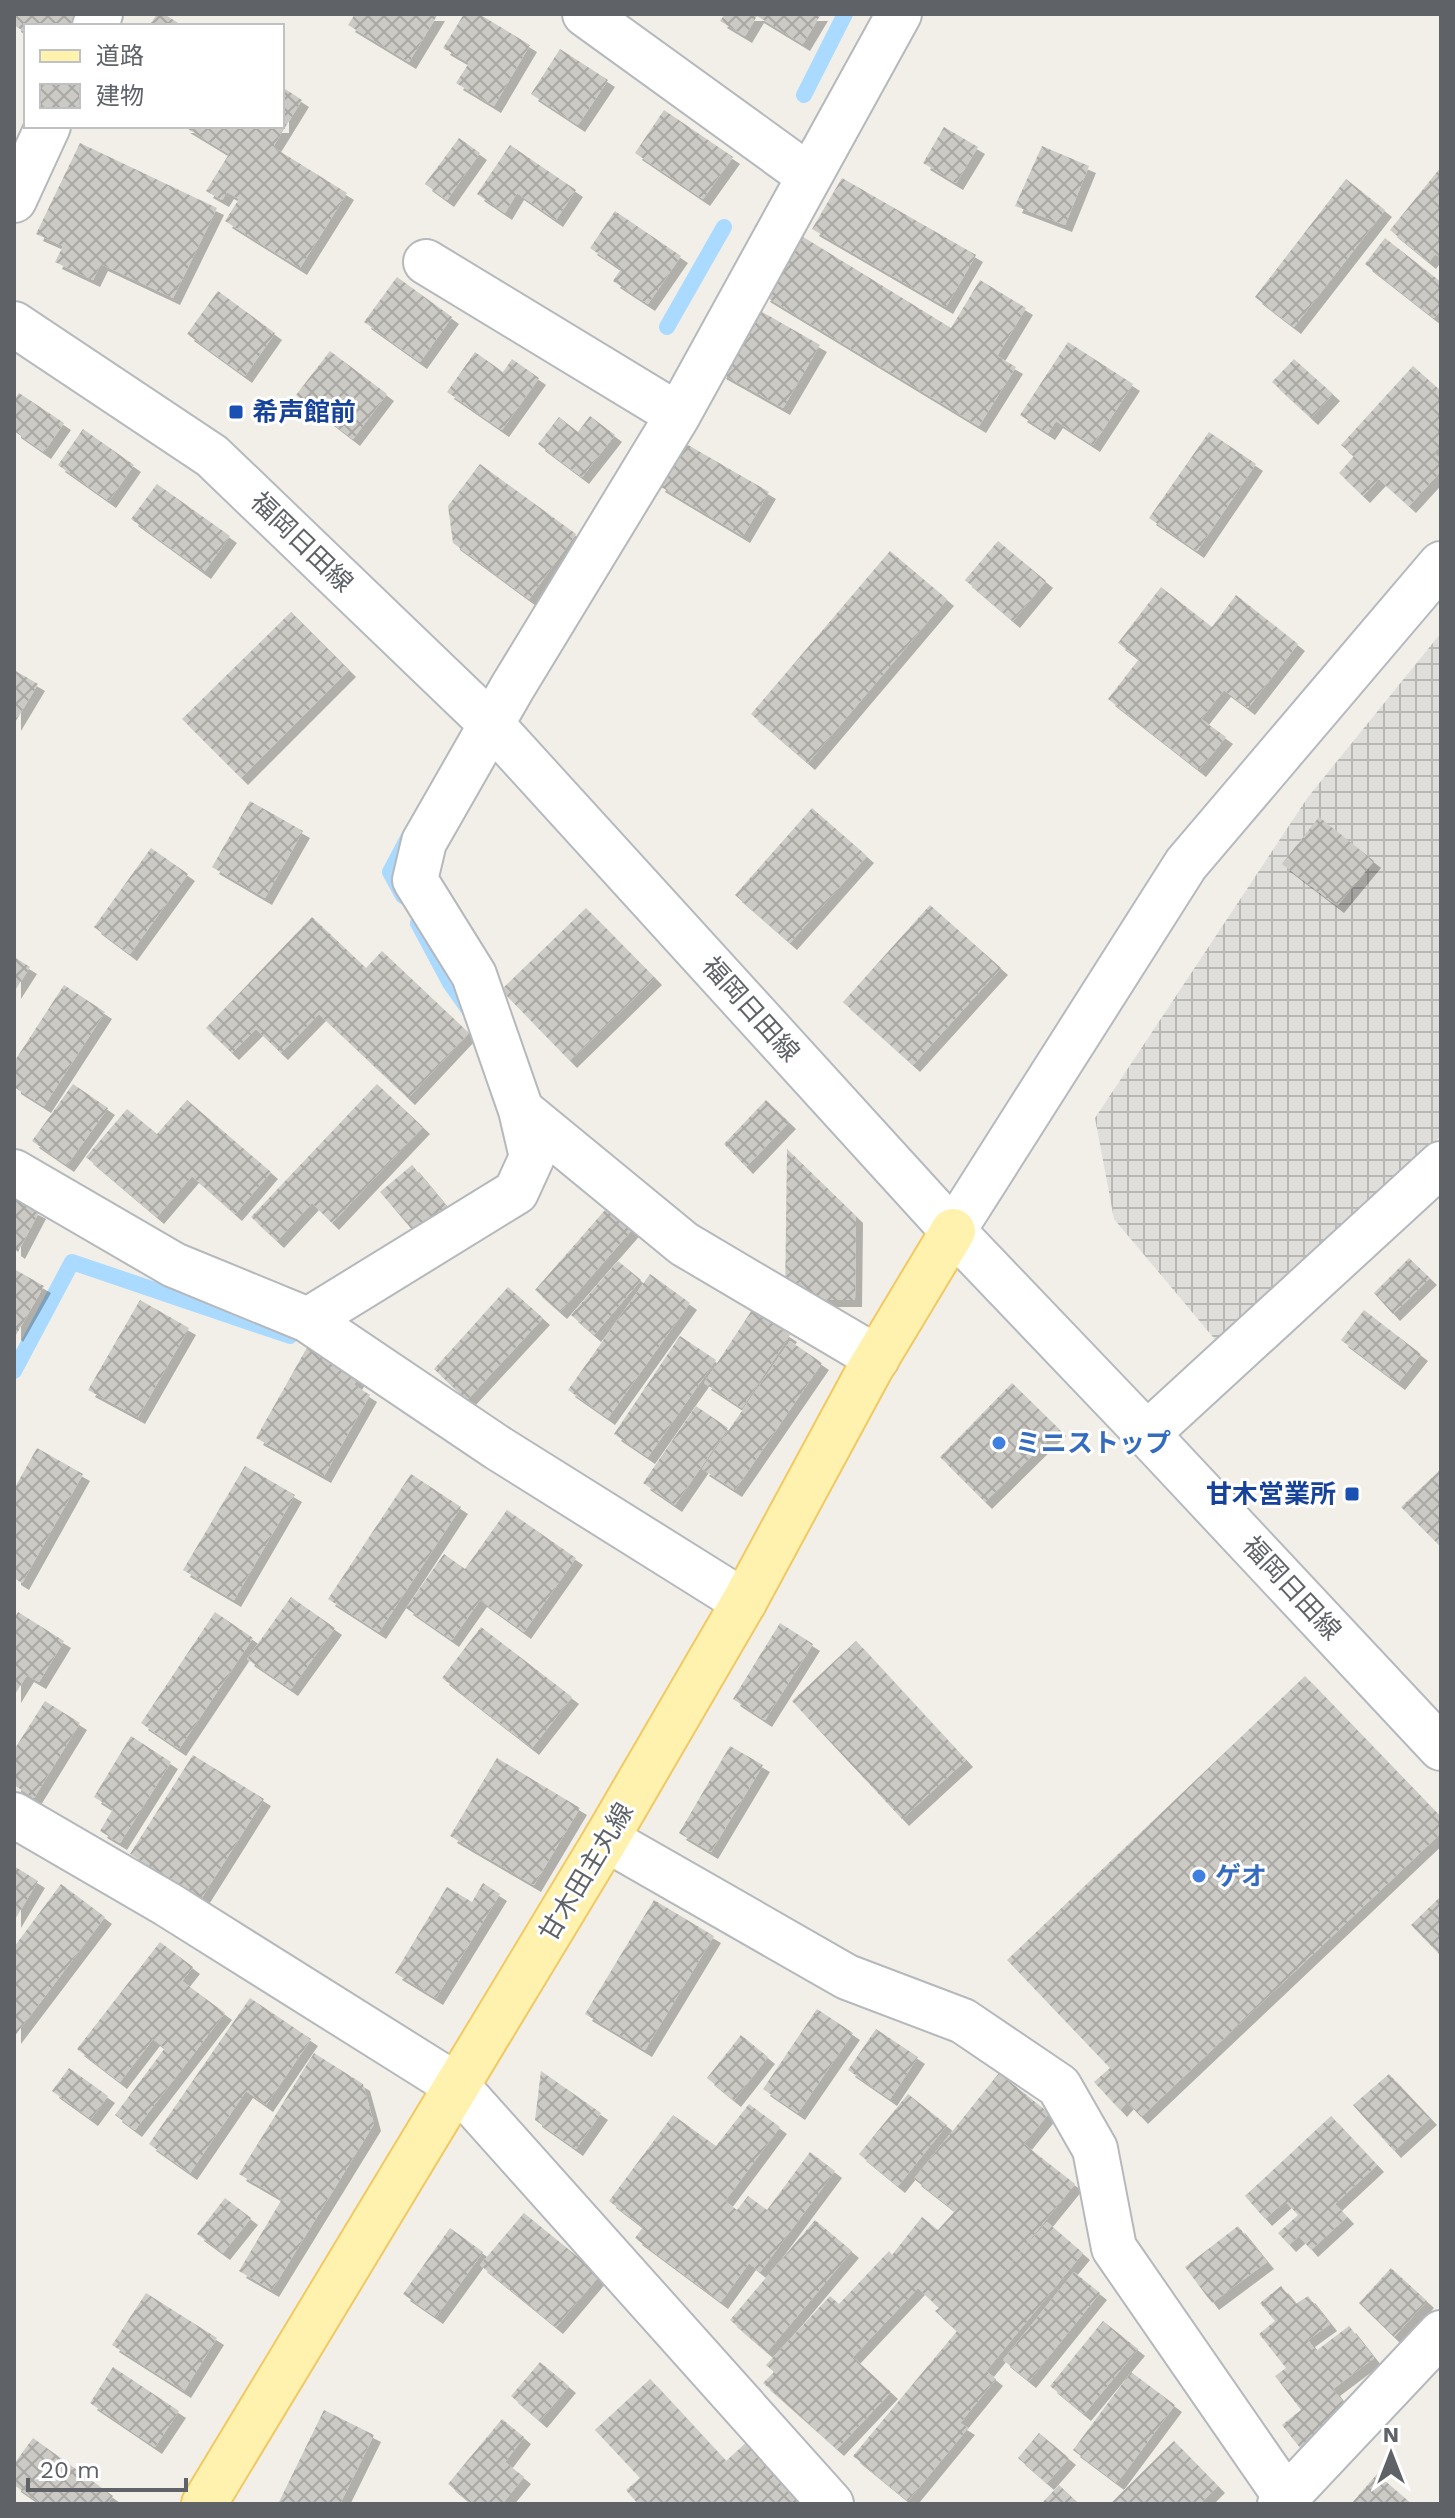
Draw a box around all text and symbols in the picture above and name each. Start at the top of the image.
legend [24,24,284,128]
text: 道路 [96,42,144,70]
text: 建物 [96,82,144,110]
place label: 希声館前 [252,397,356,427]
marker: 希声館前 [227,403,245,421]
street label: 福岡日田線 [245,486,359,598]
street label: 福岡日田線 [696,951,806,1067]
place label: ミニストップ [1015,1428,1171,1458]
marker: ミニストップ [990,1434,1008,1452]
place label: 甘木営業所 [1206,1479,1336,1509]
marker: 甘木営業所 [1343,1485,1361,1503]
street label: 福岡日田線 [1237,1530,1347,1646]
street label: 甘木田主丸線 [533,1797,639,1947]
place label: ゲオ [1215,1861,1267,1891]
marker: ゲオ [1190,1867,1208,1885]
north arrow [1351,2414,1431,2494]
text: N [1383,2422,1399,2447]
scale bar [28,2442,186,2492]
text: 20 m [40,2456,100,2484]

